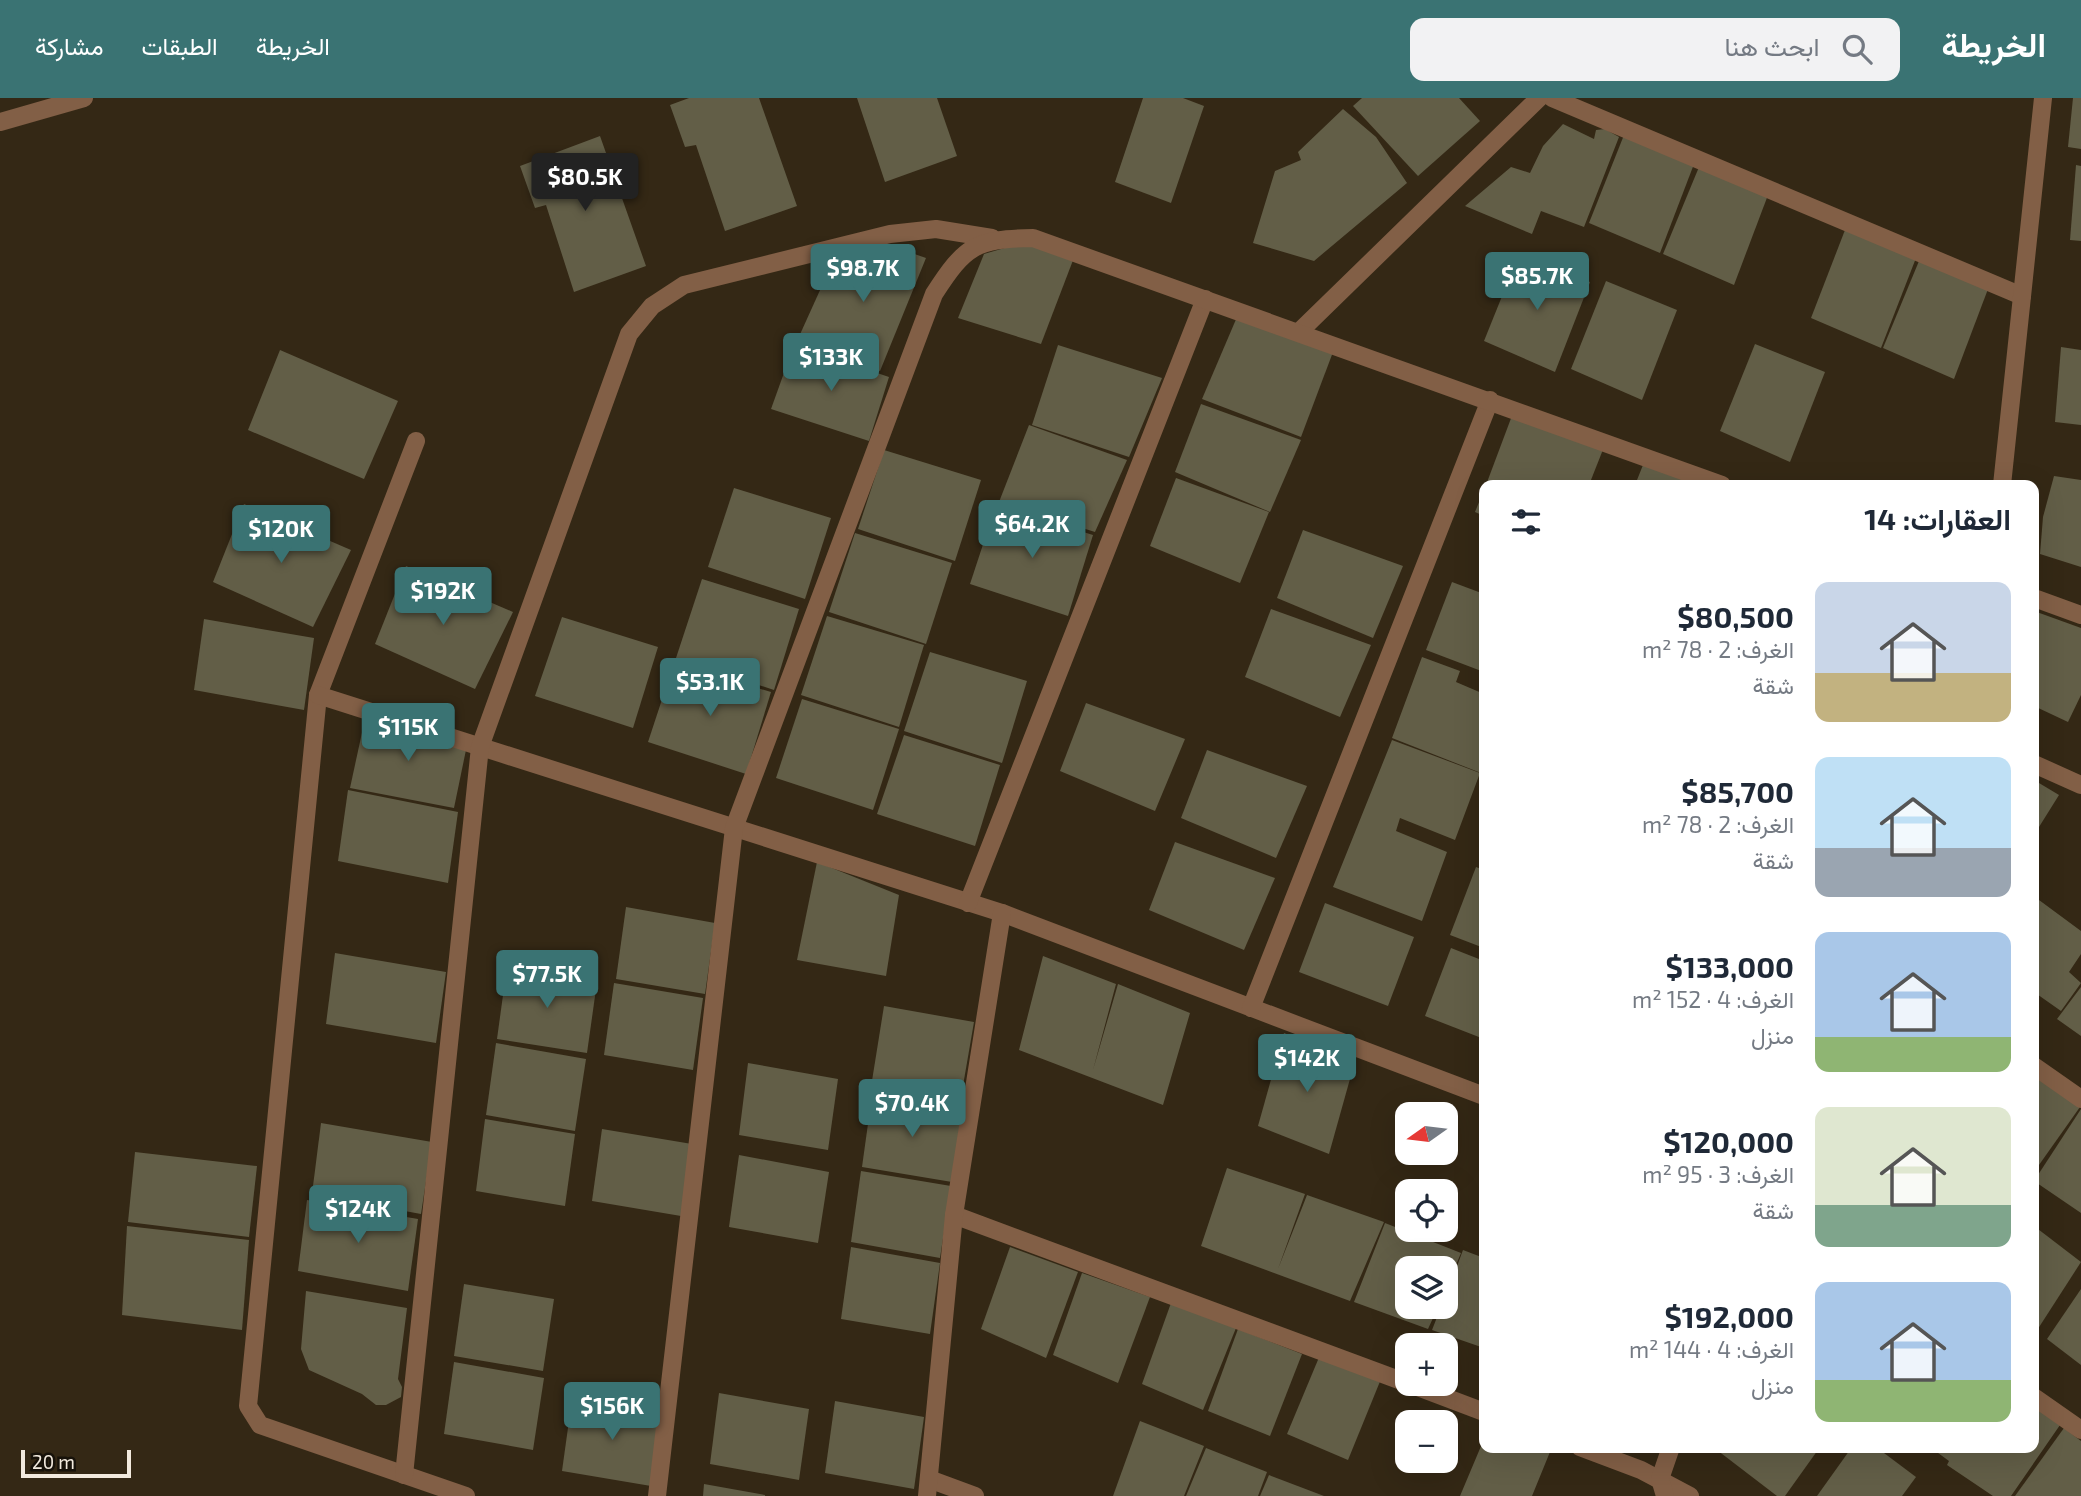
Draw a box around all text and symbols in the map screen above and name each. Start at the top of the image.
search box [1410,18,1900,81]
text: الخريطة [1942,24,2046,64]
text: ابحث هنا [1725,30,1820,61]
icon: search [1838,30,1876,68]
text: مشاركة [35,31,103,60]
text: الطبقات [141,31,218,60]
text: الخريطة [256,31,330,60]
pin: $80.5K [528,153,642,213]
text: $80.5K [547,162,623,190]
pin: $98.7K [806,244,920,304]
pin: $85.7K [1480,252,1594,312]
text: $98.7K [827,253,899,281]
text: $85.7K [1501,261,1573,289]
pin: $133K [782,334,880,393]
text: $133K [799,342,863,370]
pin: $64.2K [975,500,1089,560]
text: العقارات: 14 [1864,500,2011,536]
icon: filters [1507,503,1545,541]
pin: $120K [232,505,330,565]
text: $64.2K [994,509,1070,537]
text: $120K [248,514,314,542]
pin: $192K [394,568,492,627]
text: $192K [411,576,475,604]
text: $80,500 [1677,598,1794,634]
icon: home [1871,610,1955,694]
text: الغرف: 2 · 78 m² [1642,635,1794,663]
pin: $53.1K [653,658,767,718]
text: $53.1K [676,667,744,695]
text: شقة [1752,671,1794,699]
pin: $115K [359,704,457,763]
text: $115K [378,712,438,740]
text: $85,700 [1681,773,1794,809]
icon: home [1871,785,1955,869]
text: الغرف: 2 · 78 m² [1642,810,1794,838]
text: شقة [1752,846,1794,874]
text: $133,000 [1666,948,1794,984]
pin: $77.5K [490,950,604,1010]
text: $77.5K [512,959,582,987]
icon: home [1871,960,1955,1044]
text: الغرف: 4 · 152 m² [1632,985,1794,1013]
text: منزل [1751,1021,1794,1049]
pin: $142K [1258,1034,1356,1094]
text: $142K [1274,1043,1340,1071]
pin: $70.4K [855,1080,969,1139]
text: $70.4K [875,1088,949,1116]
north arrow [1395,1102,1458,1166]
map controls [1395,1102,1458,1473]
text: $120,000 [1663,1123,1794,1159]
icon: home [1871,1135,1955,1219]
text: الغرف: 3 · 95 m² [1642,1160,1794,1188]
button: locate [1395,1179,1458,1242]
pin: $124K [309,1186,407,1245]
text: $124K [325,1194,391,1222]
text: شقة [1752,1196,1794,1224]
button: layers [1395,1256,1458,1319]
text: $192,000 [1664,1298,1794,1334]
icon: home [1871,1310,1955,1394]
button: + [1395,1333,1458,1396]
text: الغرف: 4 · 144 m² [1629,1335,1794,1363]
text: منزل [1751,1371,1794,1399]
pin: $156K [563,1382,661,1442]
text: $156K [580,1391,644,1419]
button: − [1395,1410,1458,1473]
scale bar [21,1447,131,1479]
text: 20 m [32,1450,75,1473]

